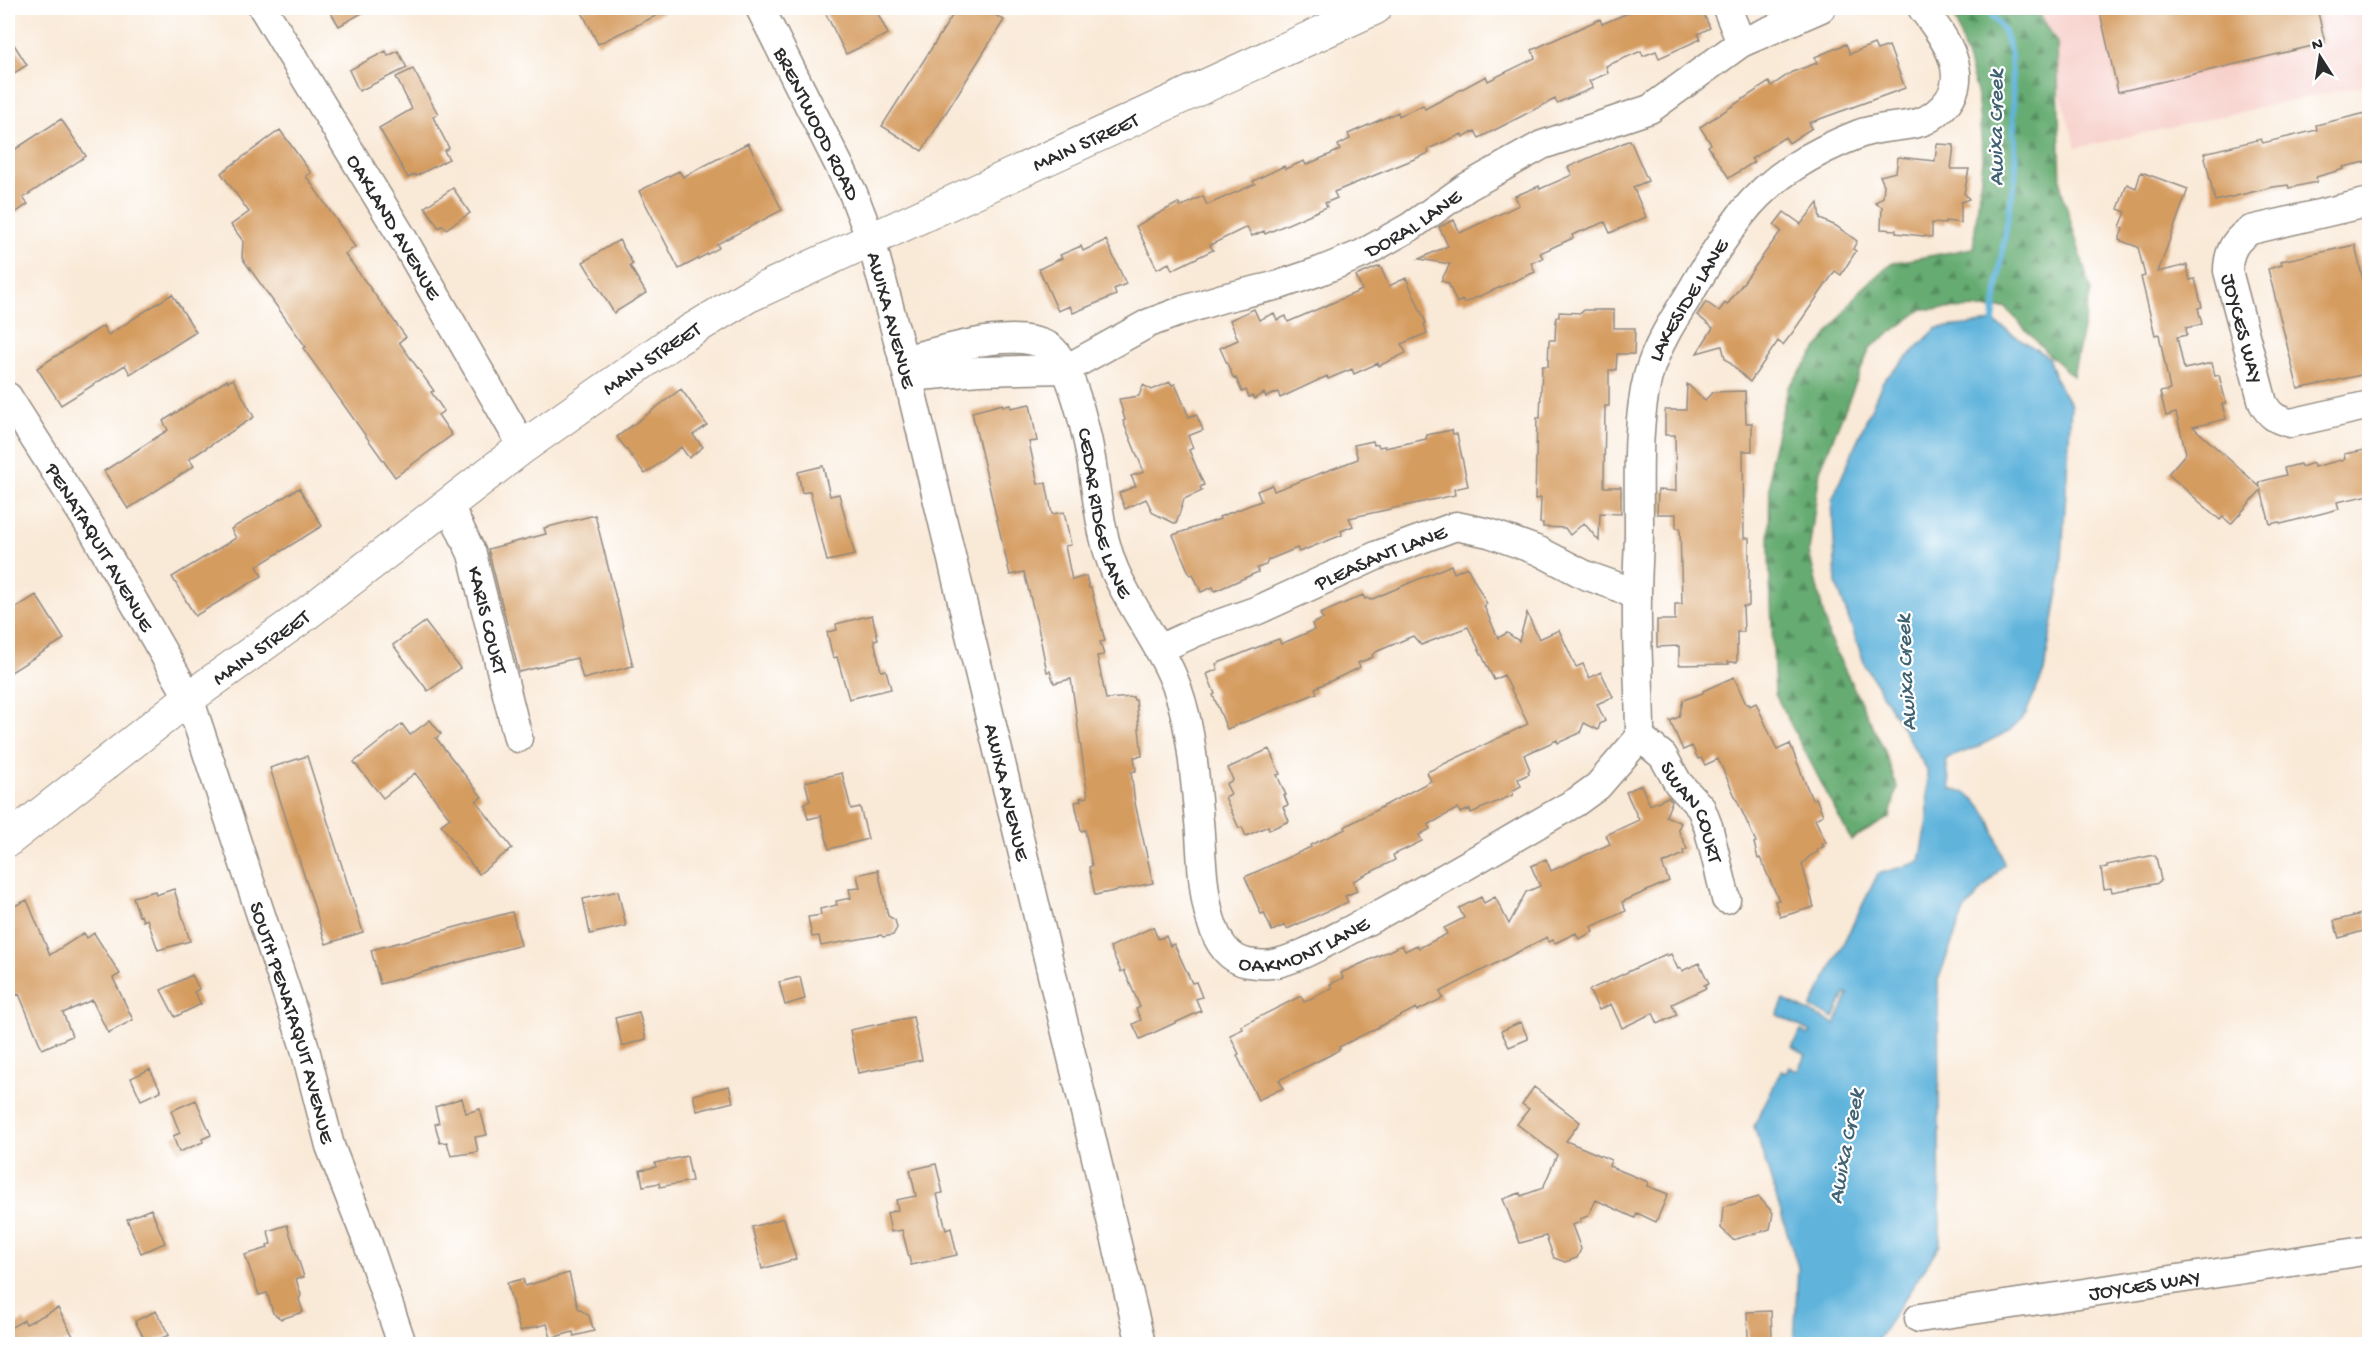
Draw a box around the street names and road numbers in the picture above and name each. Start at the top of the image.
street label: BRENTWOOD ROAD [765,43,864,206]
street label: MAIN STREET [1030,109,1144,179]
street label: OAKLAND AVENUE [339,151,445,306]
street label: DORAL LANE [1360,185,1468,267]
street label: LAKESIDE LANE [1645,235,1736,366]
street label: AWIXA AVENUE [859,250,919,392]
street label: JOYCES WAY [2213,271,2266,387]
street label: MAIN STREET [599,318,707,403]
street label: CEDAR RIDGE LANE [1069,426,1136,604]
street label: PENATAQUIT AVENUE [37,459,158,638]
street label: PLEASANT LANE [1311,521,1452,599]
street label: KARIS COURT [460,564,511,678]
street label: MAIN STREET [209,606,317,693]
street label: AWIXA AVENUE [976,722,1033,864]
street label: SWAN COURT [1652,758,1726,867]
street label: SOUTH PENATAQUIT AVENUE [241,899,338,1147]
street label: OAKMONT LANE [1236,913,1375,981]
street label: JOYCES WAY [2087,1267,2203,1308]

